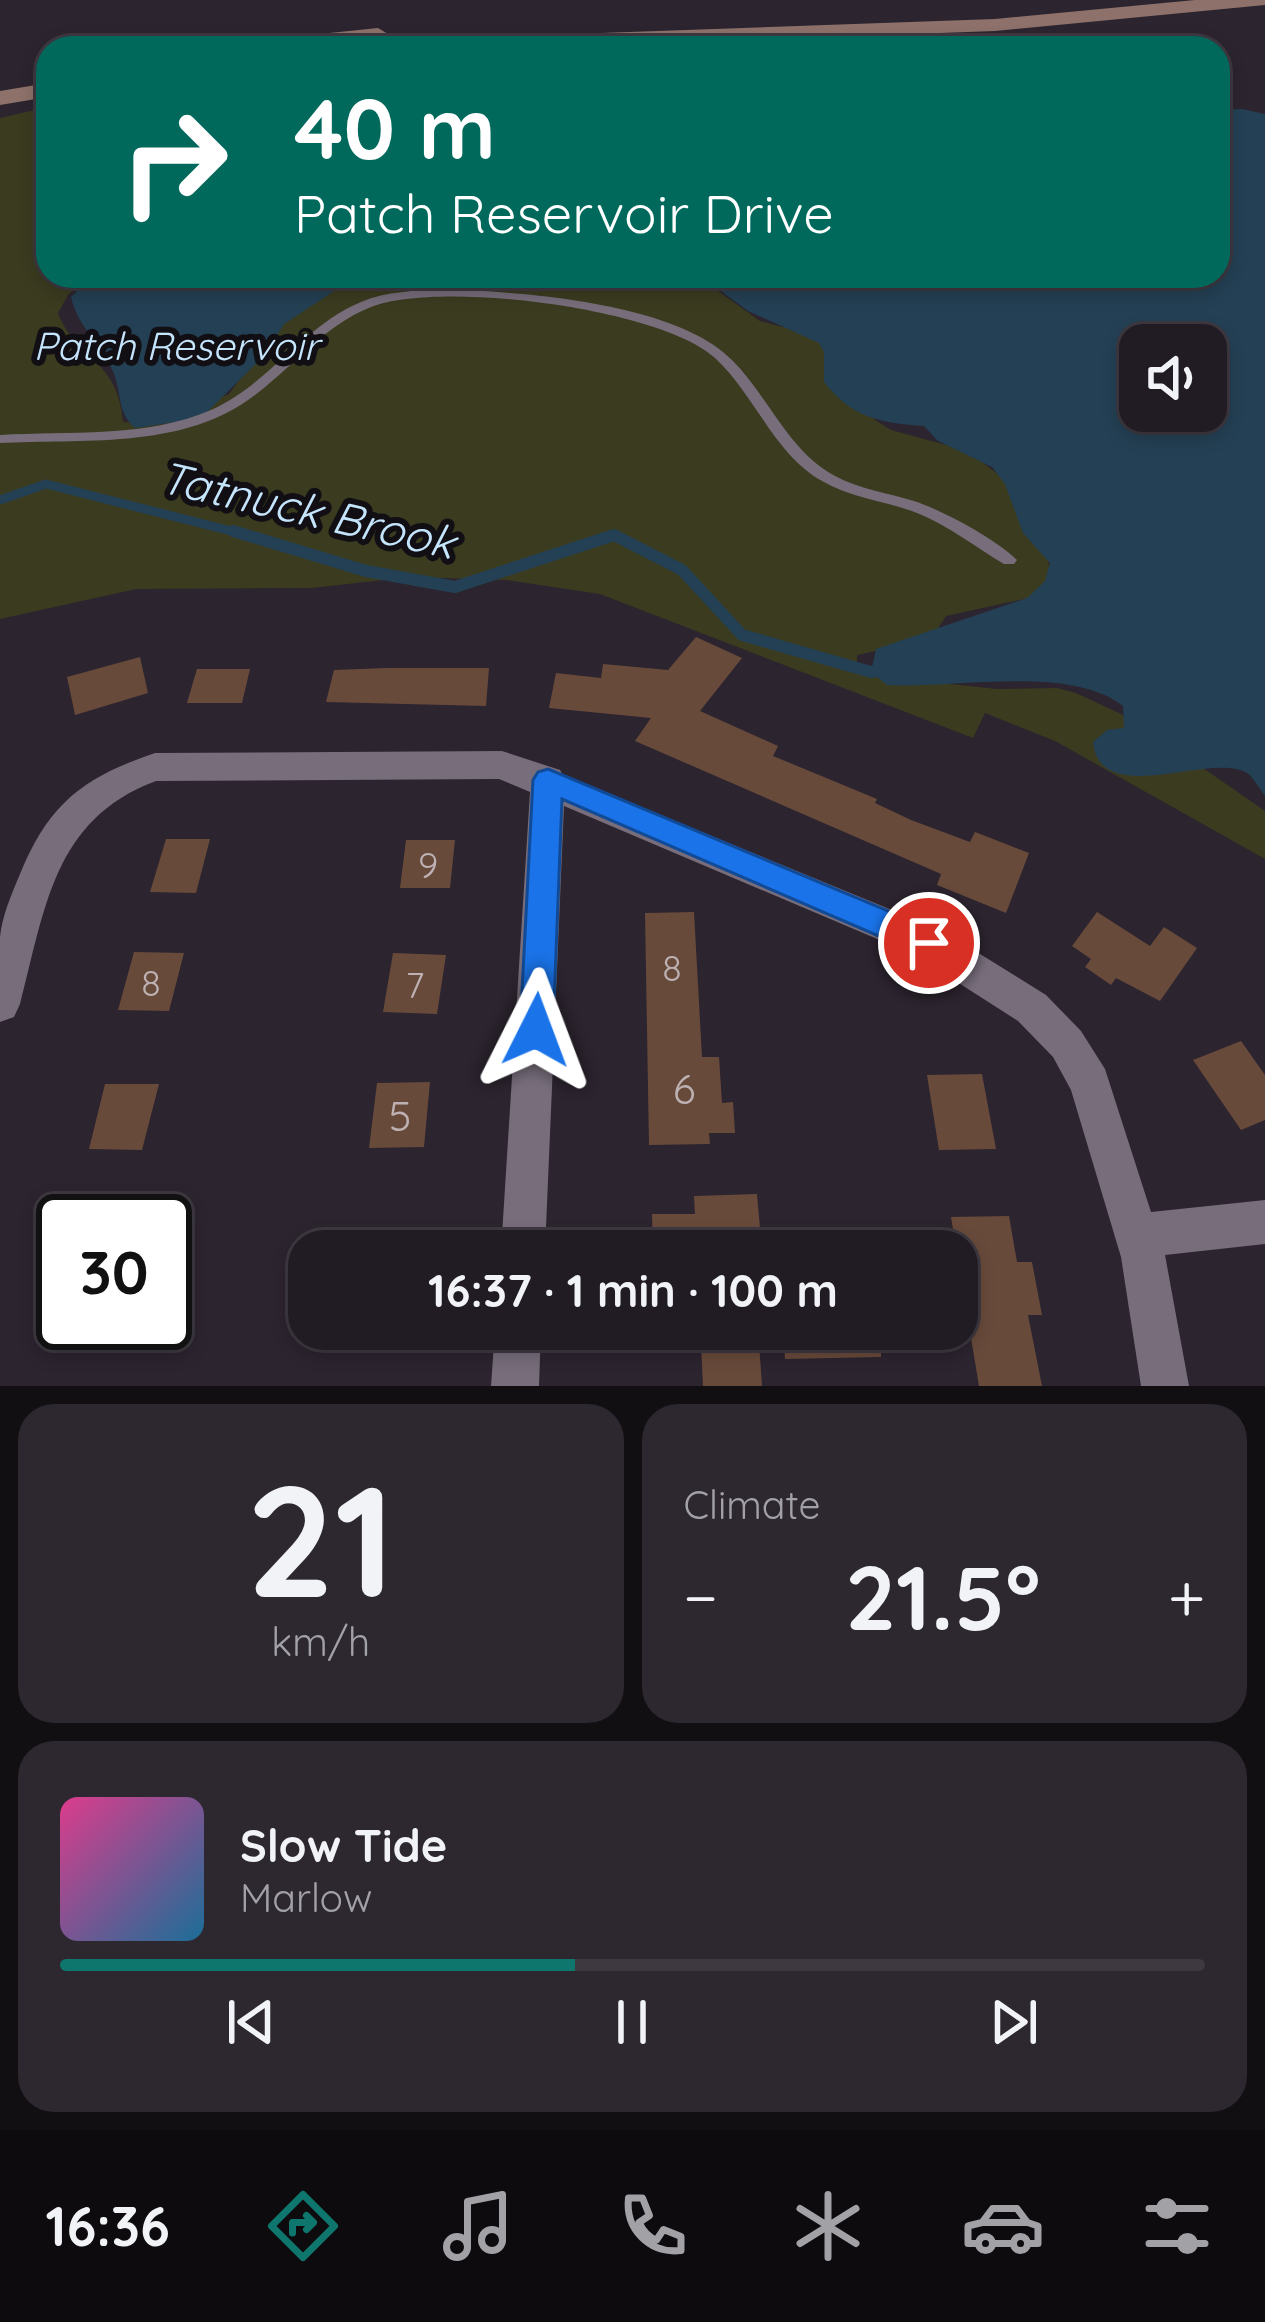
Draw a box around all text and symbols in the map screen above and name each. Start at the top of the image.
text: 40 m [294,75,496,180]
icon: right [96,84,252,240]
text: Patch Reservoir Drive [294,179,834,247]
water label: Patch Reservoir [33,321,324,370]
map controls [1119,324,1227,432]
button: sound [1119,324,1227,432]
water label: Tatnuck Brook [155,448,465,571]
house number: 9 [418,842,438,887]
pin [878,892,980,994]
icon: arrive [896,910,962,976]
house number: 8 [662,945,682,990]
house number: 8 [141,960,161,1005]
house number: 7 [406,962,424,1007]
position arrow [473,967,599,1093]
house number: 6 [673,1062,695,1115]
house number: 5 [389,1089,411,1142]
speed limit sign: 30 [36,1194,192,1350]
text: 16:37 · 1 min · 100 m [428,1262,838,1318]
text: 21 [246,1441,395,1636]
text: Climate [684,1480,821,1529]
text: 21.5° [845,1540,1041,1653]
text: − [684,1555,718,1638]
text: + [1168,1555,1205,1638]
text: km/h [271,1617,370,1666]
text: Slow Tide [240,1817,447,1873]
text: Marlow [240,1873,372,1922]
icon: previous [218,1989,284,2055]
icon: pause [599,1989,665,2055]
icon: next [981,1989,1047,2055]
icon: directions [261,2184,345,2268]
icon: music [436,2184,520,2268]
icon: phone [611,2184,695,2268]
icon: climate [786,2184,870,2268]
icon: car [961,2184,1045,2268]
icon: filters [1135,2184,1219,2268]
text: 16:36 [45,2192,170,2260]

